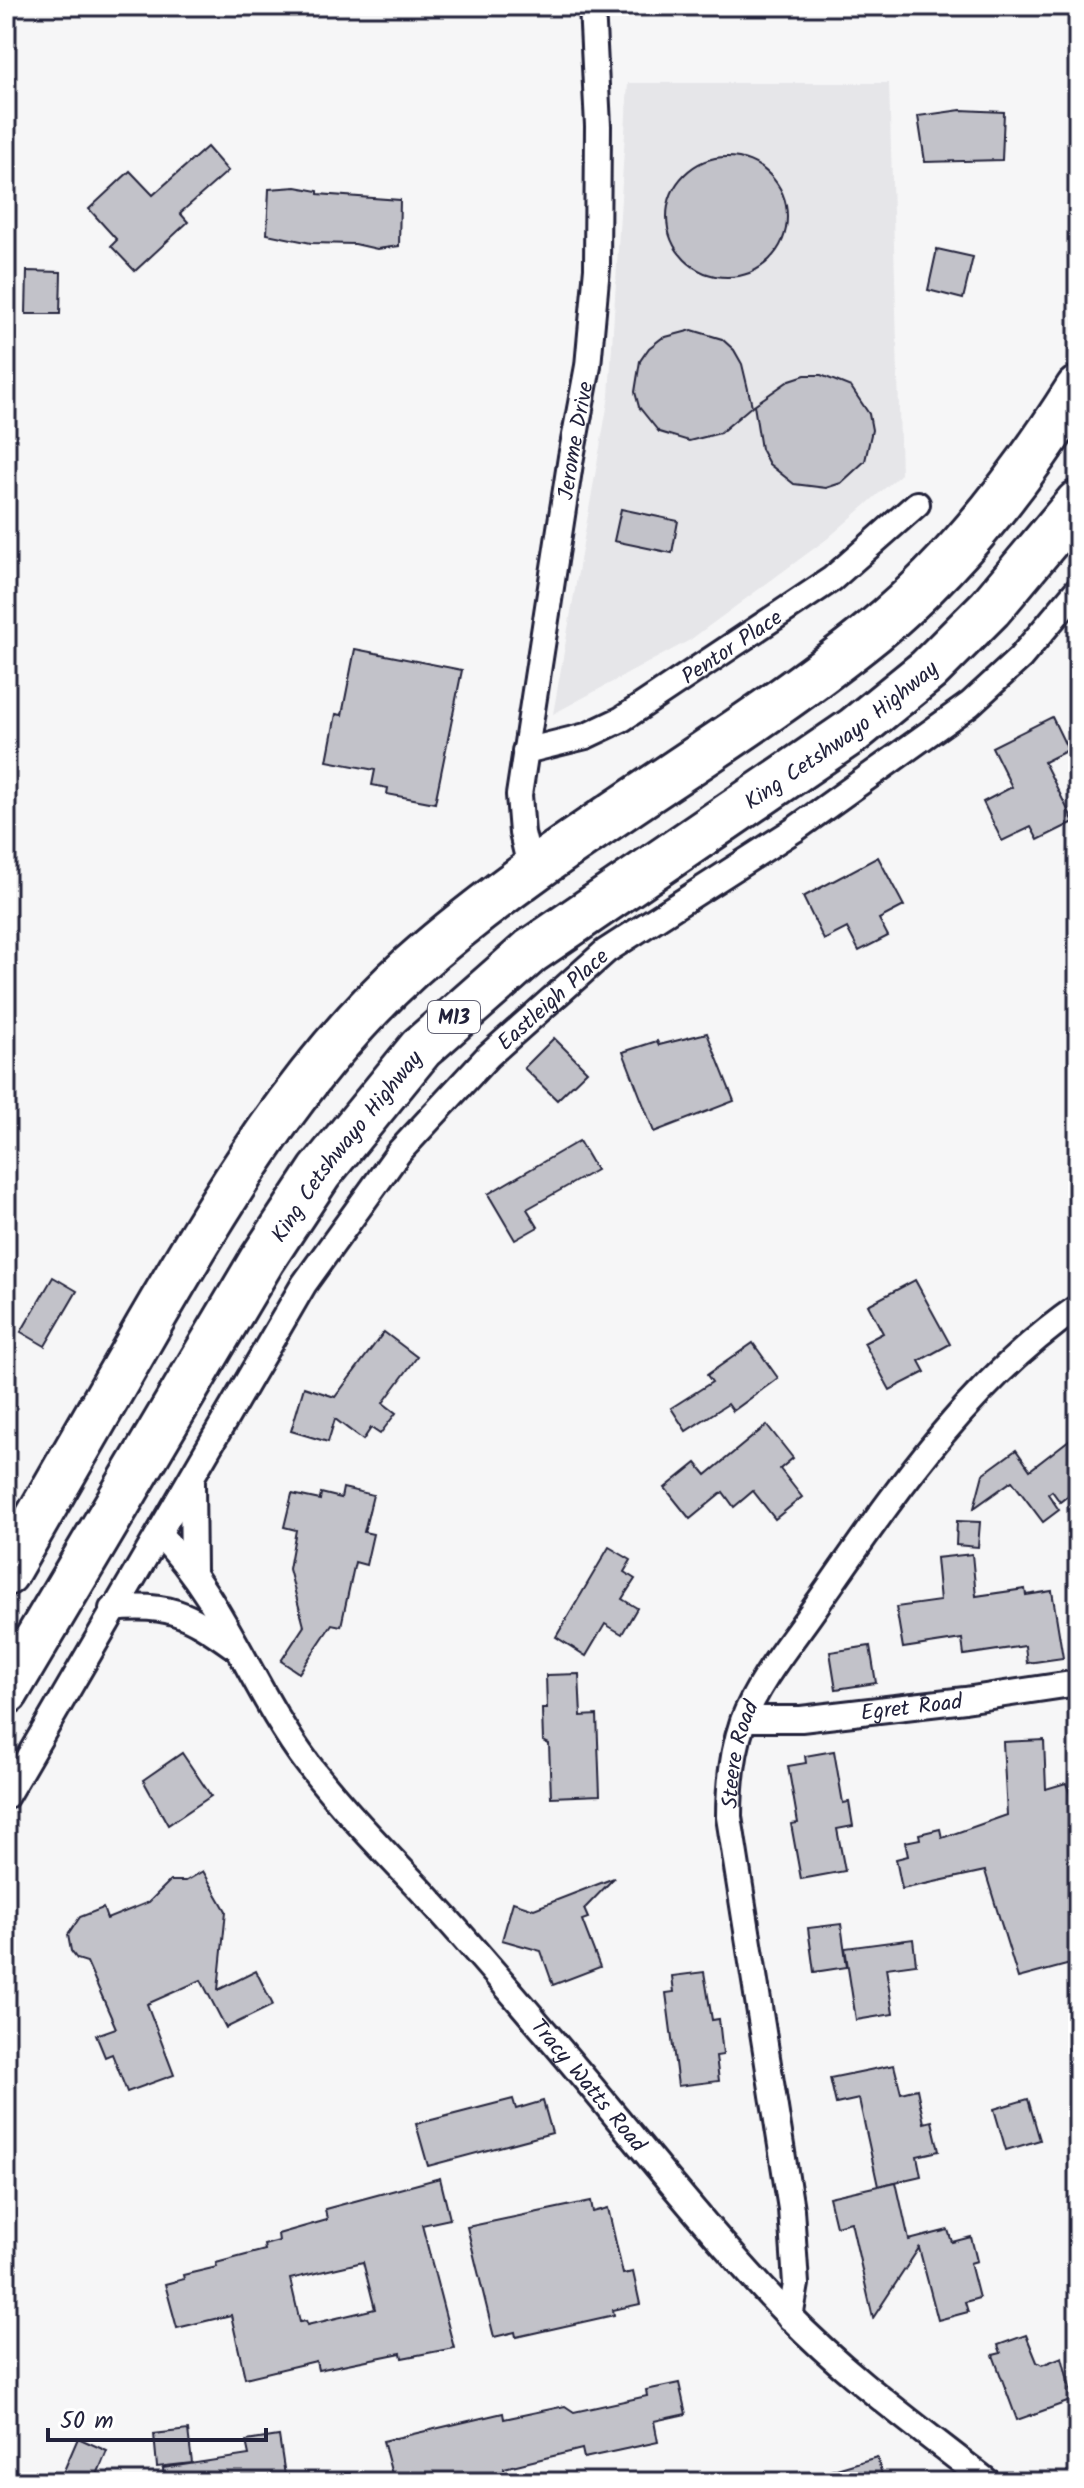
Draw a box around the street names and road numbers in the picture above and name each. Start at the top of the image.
street label: Jerome Drive [550,379,605,503]
street label: Pentor Place [675,602,791,695]
street label: King Cetshwayo Highway [738,653,948,820]
street label: Eastleigh Place [490,941,618,1060]
road number: M13 [428,1001,480,1033]
street label: King Cetshwayo Highway [263,1043,433,1250]
street label: Egret Road [859,1685,965,1732]
street label: Steere Road [714,1694,770,1809]
street label: Tracy Watts Road [521,2012,654,2162]

